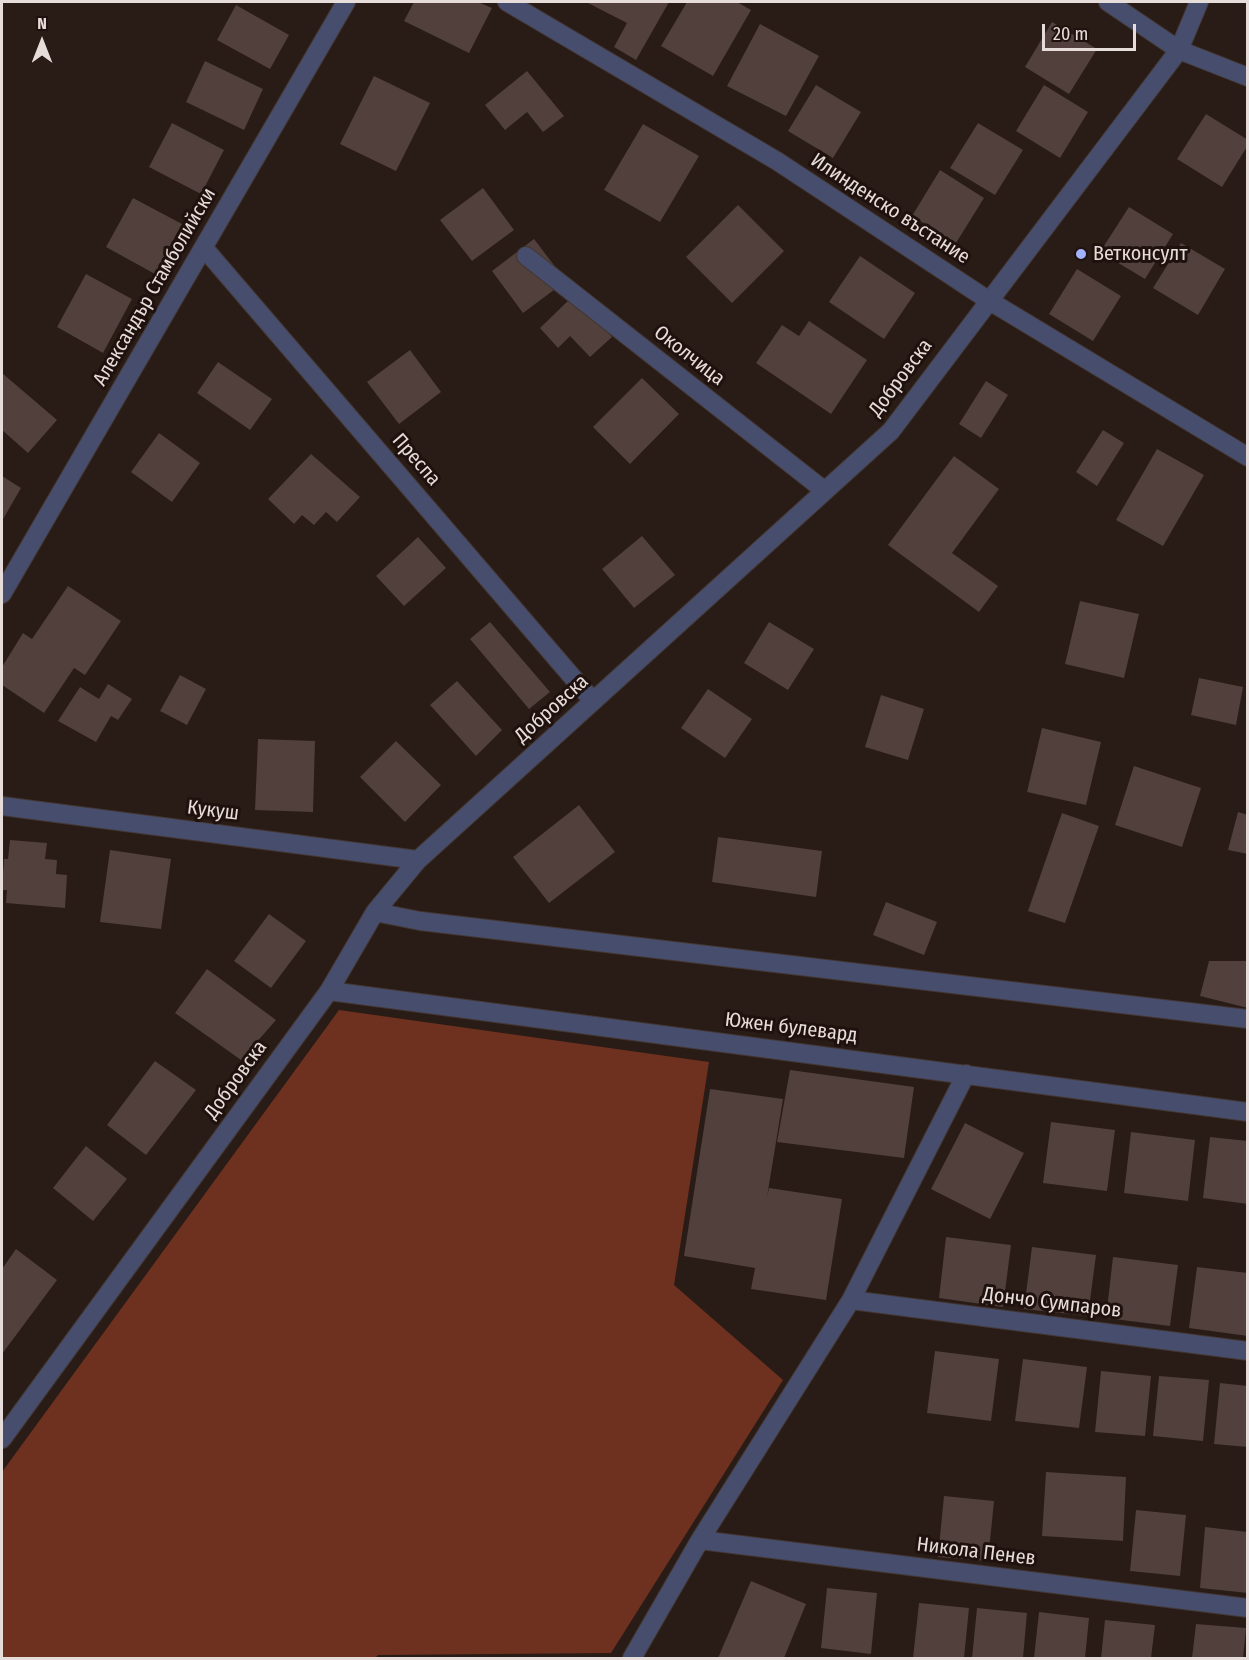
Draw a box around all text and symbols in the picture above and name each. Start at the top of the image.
north arrow [12,12,72,72]
scale bar [1045,12,1140,50]
text: N [37,14,47,33]
text: 20 m [1053,23,1088,45]
street label: Илинденско въстание [806,149,974,269]
street label: Александър Стамболийски [88,184,222,390]
place label: Ветконсулт [1093,242,1188,266]
marker: Ветконсулт [1074,247,1088,261]
street label: Околчица [649,321,729,391]
street label: Добровска [864,335,938,421]
street label: Преспа [387,429,445,491]
street label: Добровска [510,670,594,748]
street label: Кукуш [186,796,240,826]
street label: Южен булевард [723,1008,859,1048]
street label: Добровска [200,1036,272,1124]
street label: Дончо Сумпаров [981,1283,1123,1323]
street label: Никола Пенев [915,1533,1037,1571]

